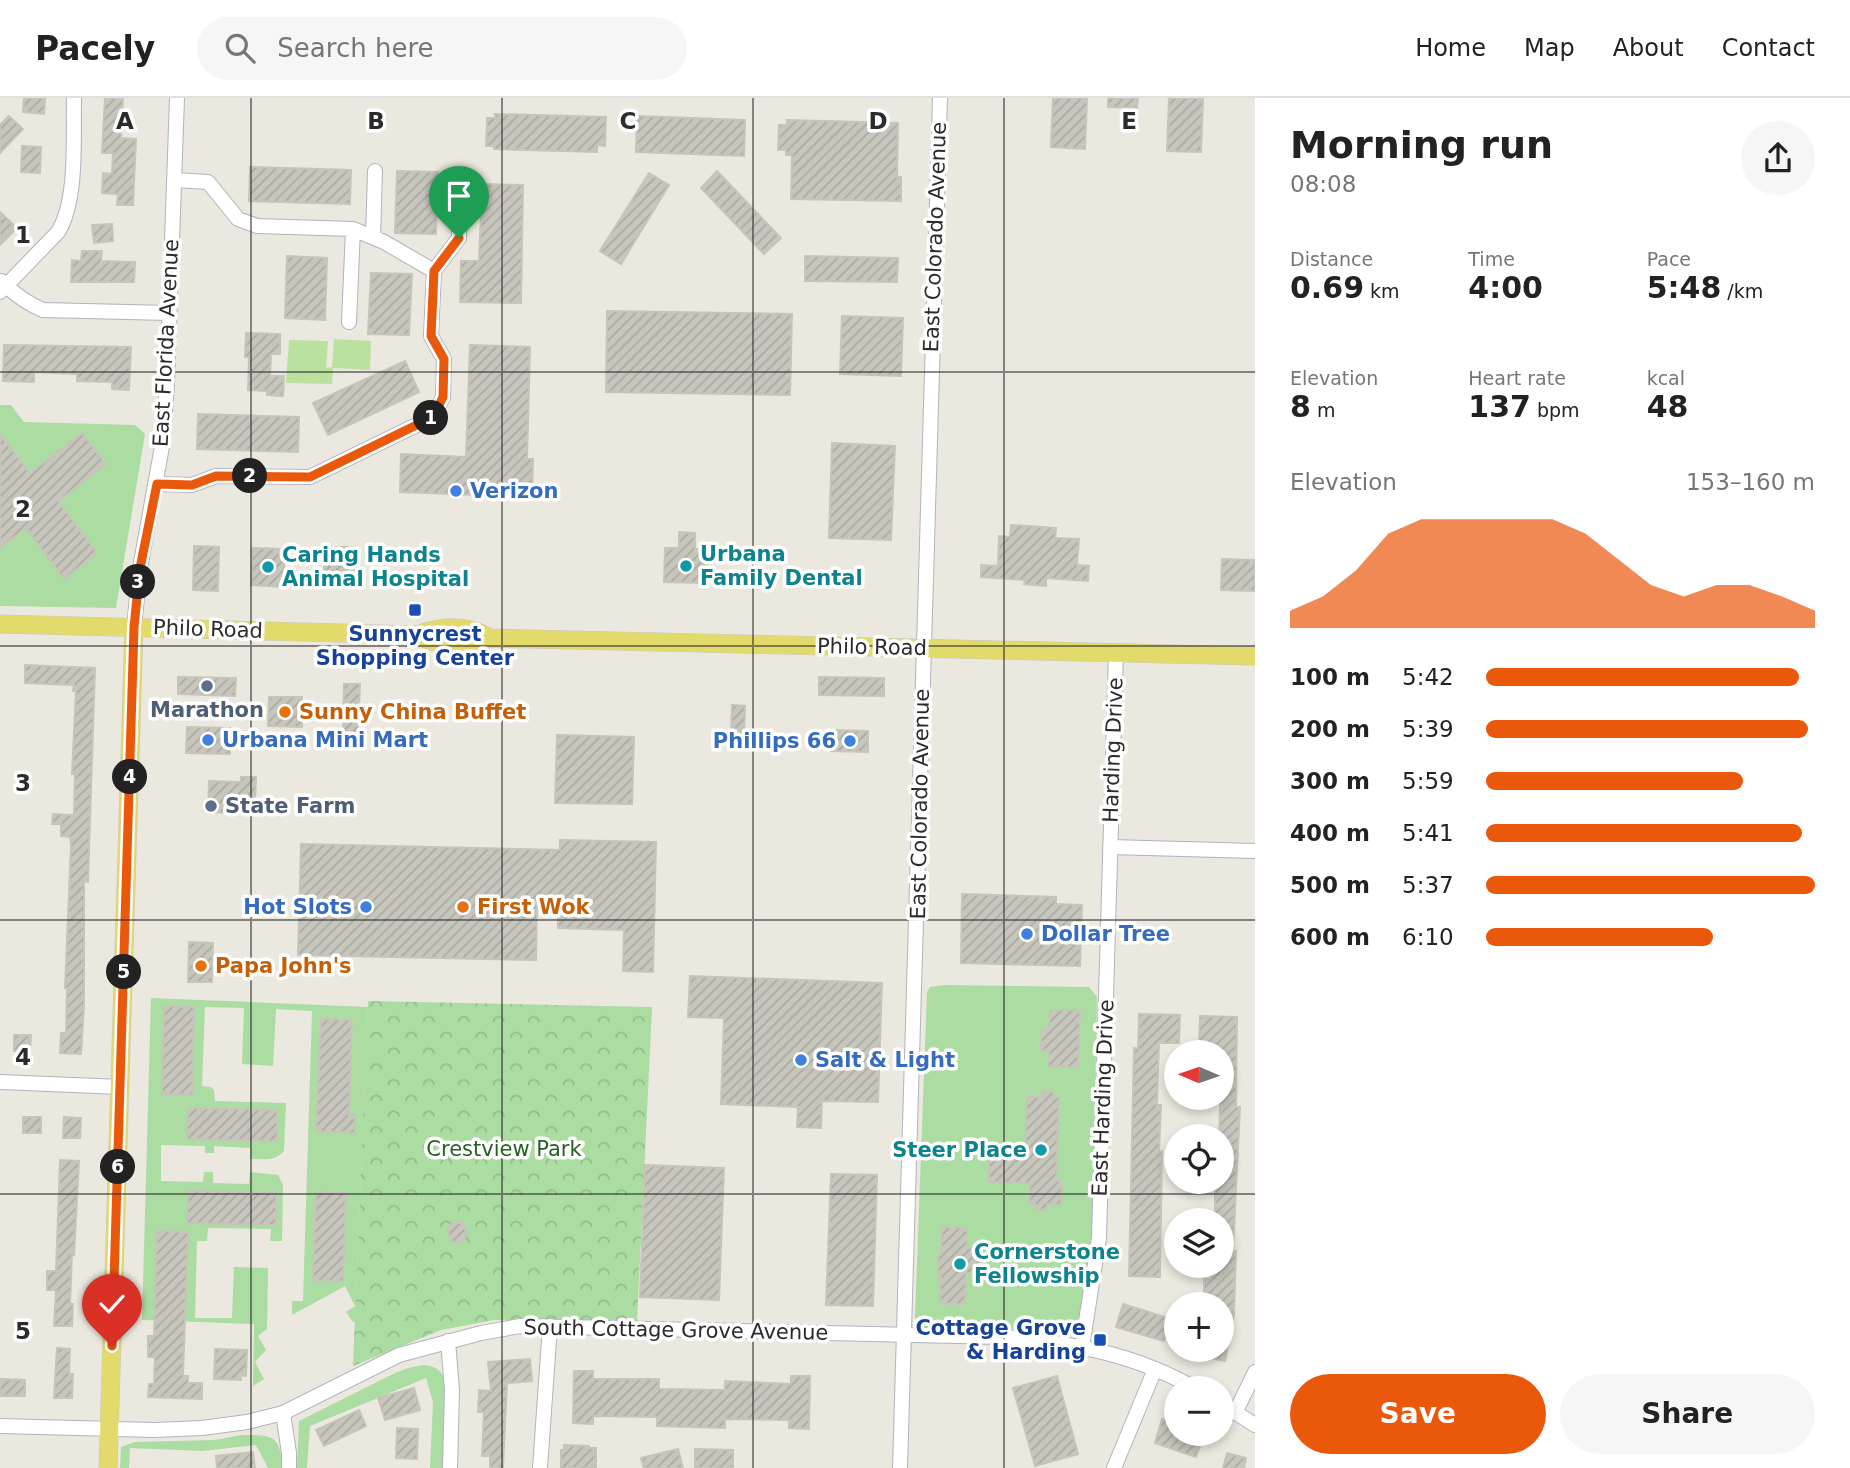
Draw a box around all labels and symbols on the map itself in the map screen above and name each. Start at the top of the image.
text: A [116,108,134,134]
text: B [367,108,385,134]
text: C [620,108,636,134]
text: D [868,108,888,134]
text: E [1121,108,1137,134]
street label: East Colorado Avenue [919,121,951,353]
pin [429,166,489,238]
text: 1 [15,222,31,248]
street label: East Florida Avenue [149,238,183,448]
pin: 1 [414,400,448,436]
pin: 2 [232,458,268,494]
place label: Verizon [470,479,559,503]
marker: Verizon [448,483,464,499]
text: 2 [15,496,31,522]
place label: Urbana Family Dental [700,542,863,590]
place label: Caring Hands Animal Hospital [282,543,469,591]
marker: Urbana Family Dental [678,558,694,574]
marker: Caring Hands Animal Hospital [260,559,276,575]
pin: 3 [120,564,156,600]
marker: Sunnycrest Shopping Center [407,602,423,618]
street label: Philo Road [153,615,263,643]
place label: Sunnycrest Shopping Center [316,622,515,670]
street label: Philo Road [817,634,927,660]
street label: Harding Drive [1098,677,1128,823]
marker: Marathon [199,678,215,694]
street label: East Colorado Avenue [906,689,934,919]
place label: Marathon [150,698,264,722]
place label: Sunny China Buffet [299,700,526,724]
marker: Sunny China Buffet [277,704,293,720]
place label: Urbana Mini Mart [222,728,428,752]
place label: Phillips 66 [713,729,836,753]
marker: Urbana Mini Mart [200,732,216,748]
marker: Phillips 66 [842,733,858,749]
pin: 4 [113,760,148,794]
text: 3 [15,770,31,796]
place label: State Farm [225,794,355,818]
marker: State Farm [203,798,219,814]
place label: Hot Slots [243,895,352,919]
place label: First Wok [477,895,591,919]
marker: Hot Slots [358,899,374,915]
marker: First Wok [455,899,471,915]
place label: Dollar Tree [1041,922,1170,946]
marker: Dollar Tree [1019,926,1035,942]
pin: 5 [106,954,142,990]
place label: Papa John's [215,954,352,978]
marker: Papa John's [193,958,209,974]
street label: East Harding Drive [1088,999,1118,1197]
north arrow [1164,1040,1234,1110]
text: 4 [15,1044,31,1070]
place label: Salt & Light [815,1048,955,1072]
marker: Salt & Light [793,1052,809,1068]
park label: Crestview Park [426,1137,583,1161]
place label: Steer Place [892,1138,1027,1162]
marker: Steer Place [1033,1142,1049,1158]
pin: 6 [100,1150,136,1184]
place label: Cornerstone Fellowship [974,1240,1120,1288]
marker: Cornerstone Fellowship [952,1256,968,1272]
pin [82,1274,142,1346]
street label: South Cottage Grove Avenue [523,1315,829,1345]
place label: Cottage Grove & Harding [915,1316,1086,1364]
text: 5 [15,1318,31,1344]
marker: Cottage Grove & Harding [1092,1332,1108,1348]

